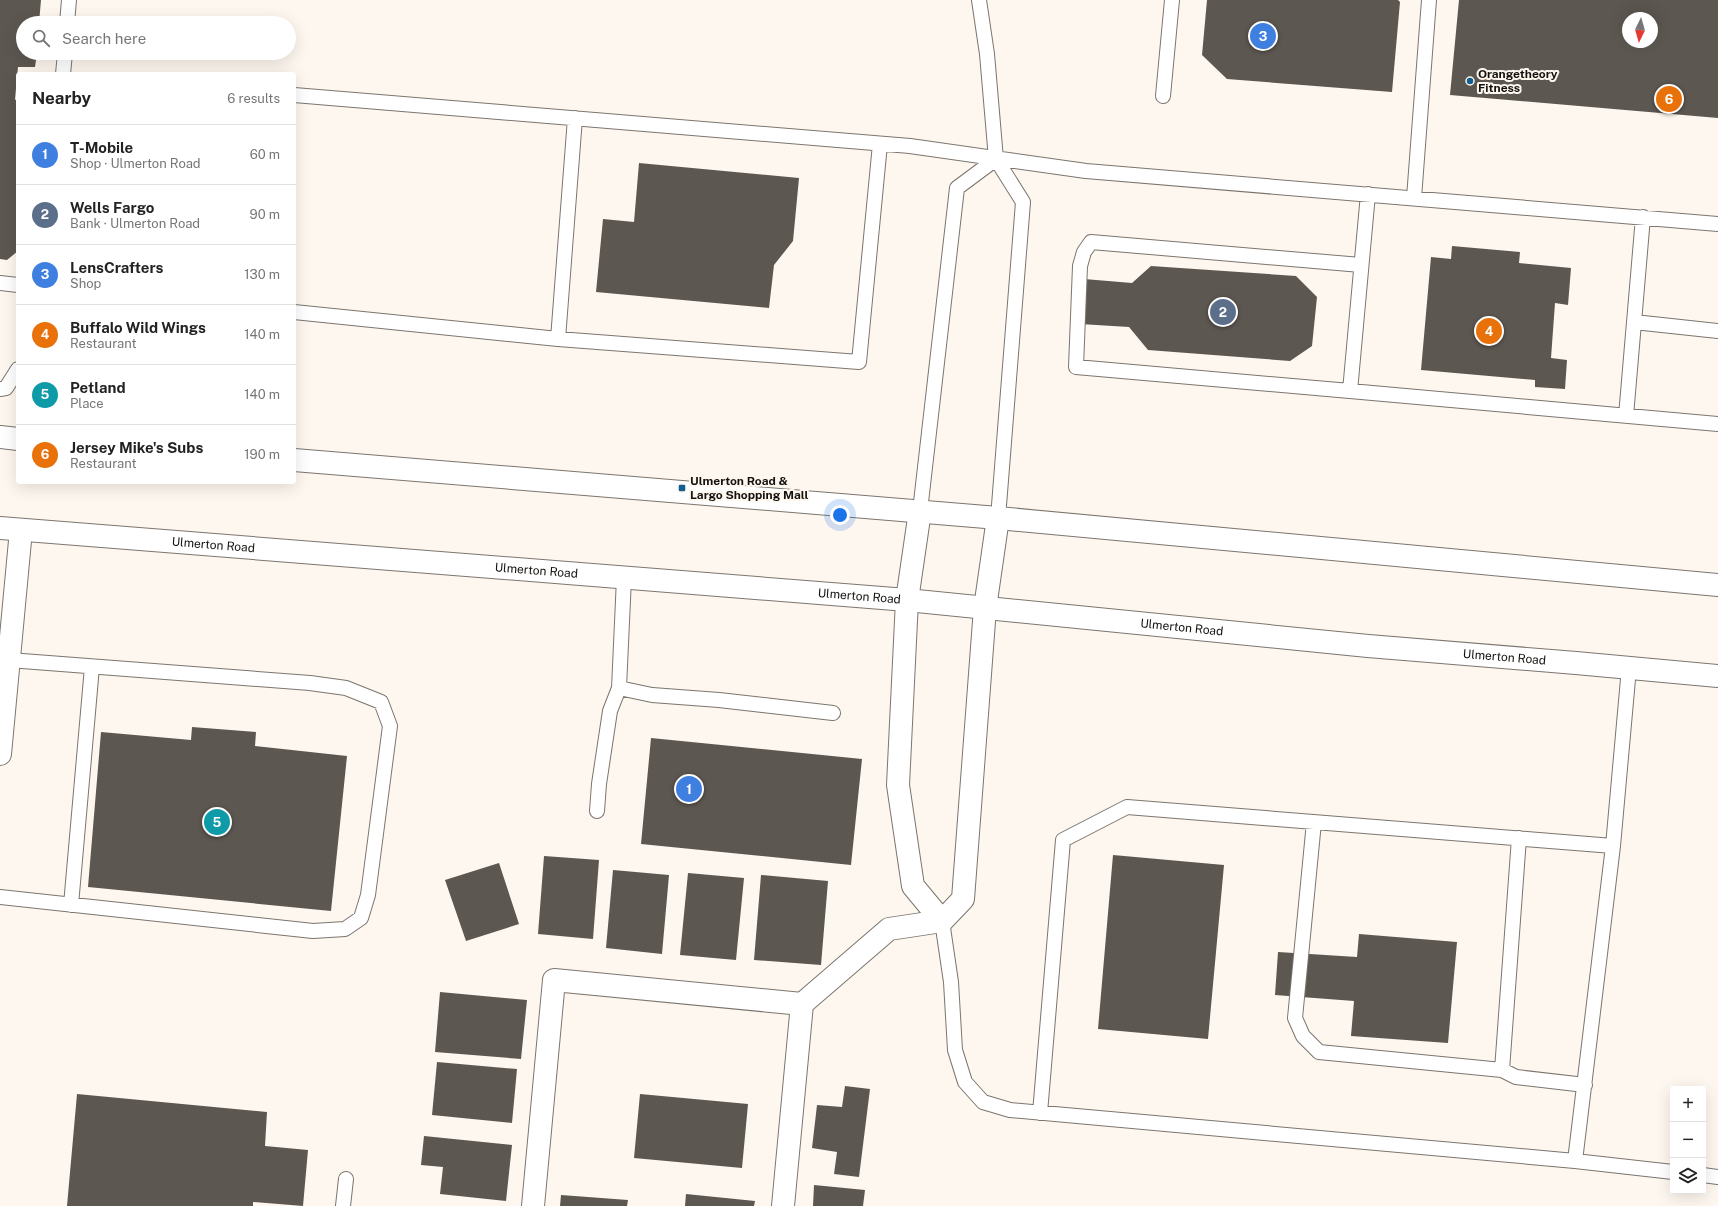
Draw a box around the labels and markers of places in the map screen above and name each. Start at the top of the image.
pin: 3 [1250,21,1276,51]
place label: Orangetheory Fitness [1478,67,1558,95]
marker: Orangetheory Fitness [1465,76,1475,86]
pin: 6 [1656,84,1682,114]
pin: 2 [1210,297,1236,327]
pin: 4 [1476,316,1502,346]
place label: Ulmerton Road & Largo Shopping Mall [690,474,808,502]
marker: Ulmerton Road & Largo Shopping Mall [677,483,687,493]
pin: 1 [676,774,702,804]
pin: 5 [204,807,230,837]

